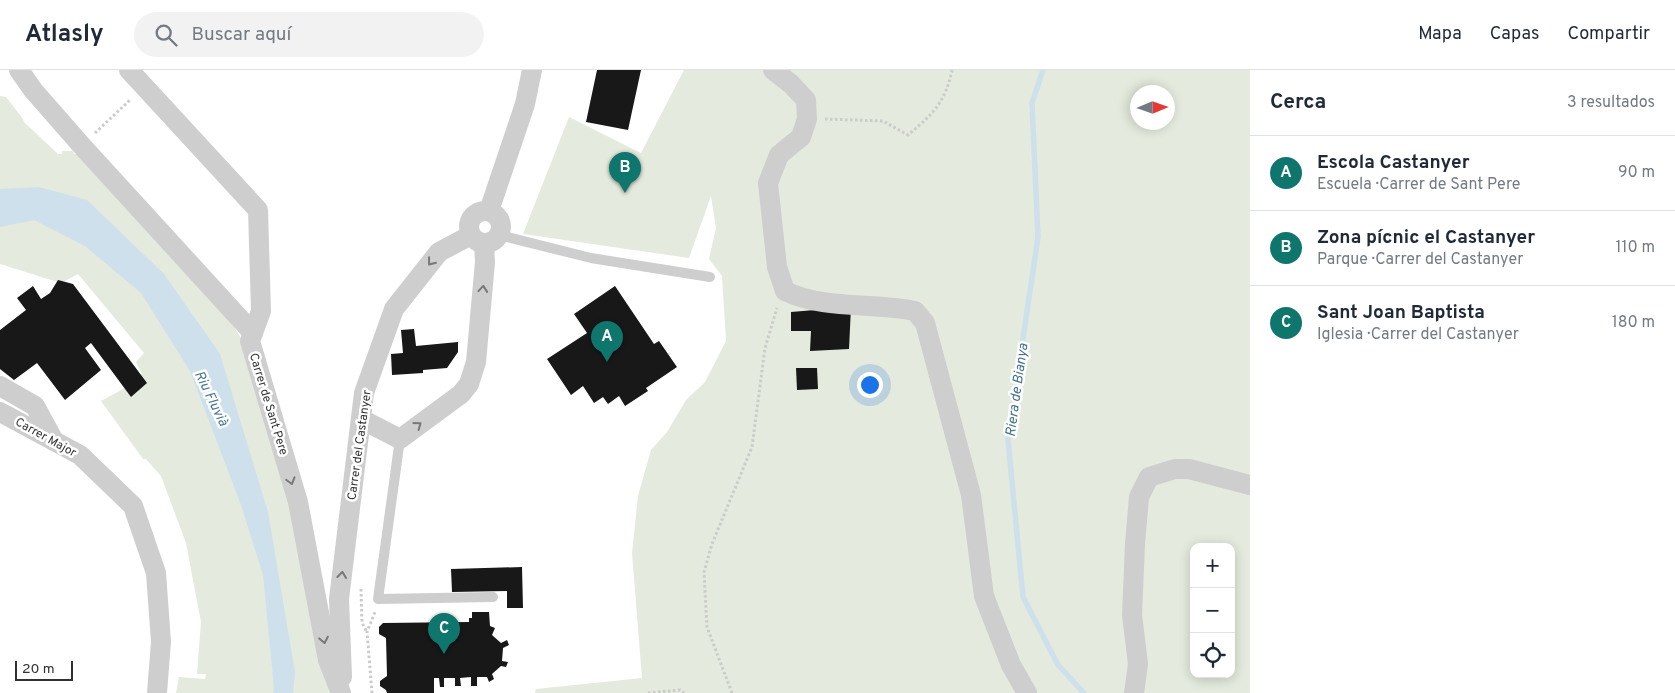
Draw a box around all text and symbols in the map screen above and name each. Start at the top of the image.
search box [134,12,484,57]
text: Atlasly [25,20,104,50]
icon: search [152,21,180,49]
text: Buscar aquí [192,23,291,47]
text: Mapa [1418,23,1462,46]
text: Capas [1490,23,1539,46]
text: Compartir [1567,23,1650,46]
north arrow [1130,85,1175,130]
text: Cerca [1270,89,1326,116]
text: 3 resultados [1567,93,1655,113]
text: Escola Castanyer [1317,151,1470,175]
pin: B [609,152,641,193]
text: A [1280,163,1292,183]
text: 90 m [1618,163,1655,183]
text: Escuela · Carrer de Sant Pere [1317,175,1520,195]
text: Zona pícnic el Castanyer [1317,226,1535,250]
text: B [1280,238,1292,258]
text: 110 m [1615,238,1655,258]
text: Parque · Carrer del Castanyer [1317,250,1524,270]
one-way arrow [429,256,437,265]
one-way arrow [477,285,488,293]
text: Sant Joan Baptista [1317,301,1485,325]
text: C [1281,313,1291,333]
text: 180 m [1612,313,1655,333]
pin: A [591,321,623,362]
text: Iglesia · Carrer del Castanyer [1317,325,1519,345]
water label: Riera de Bianya [1003,342,1033,438]
street label: Carrer de Sant Pere [245,351,291,457]
water label: Riu Fluvià [190,368,232,430]
your location [857,372,883,398]
street label: Carrer del Castanyer [344,389,376,501]
street label: Carrer Major [12,414,79,461]
one-way arrow [412,422,422,431]
one-way arrow [286,476,296,484]
map controls [1190,543,1235,678]
button: + [1190,543,1235,588]
one-way arrow [336,570,347,578]
button: − [1190,588,1235,633]
pin: C [428,613,460,654]
button: locate [1190,633,1235,678]
one-way arrow [319,635,329,644]
scale bar [15,658,72,681]
text: 20 m [22,661,55,678]

